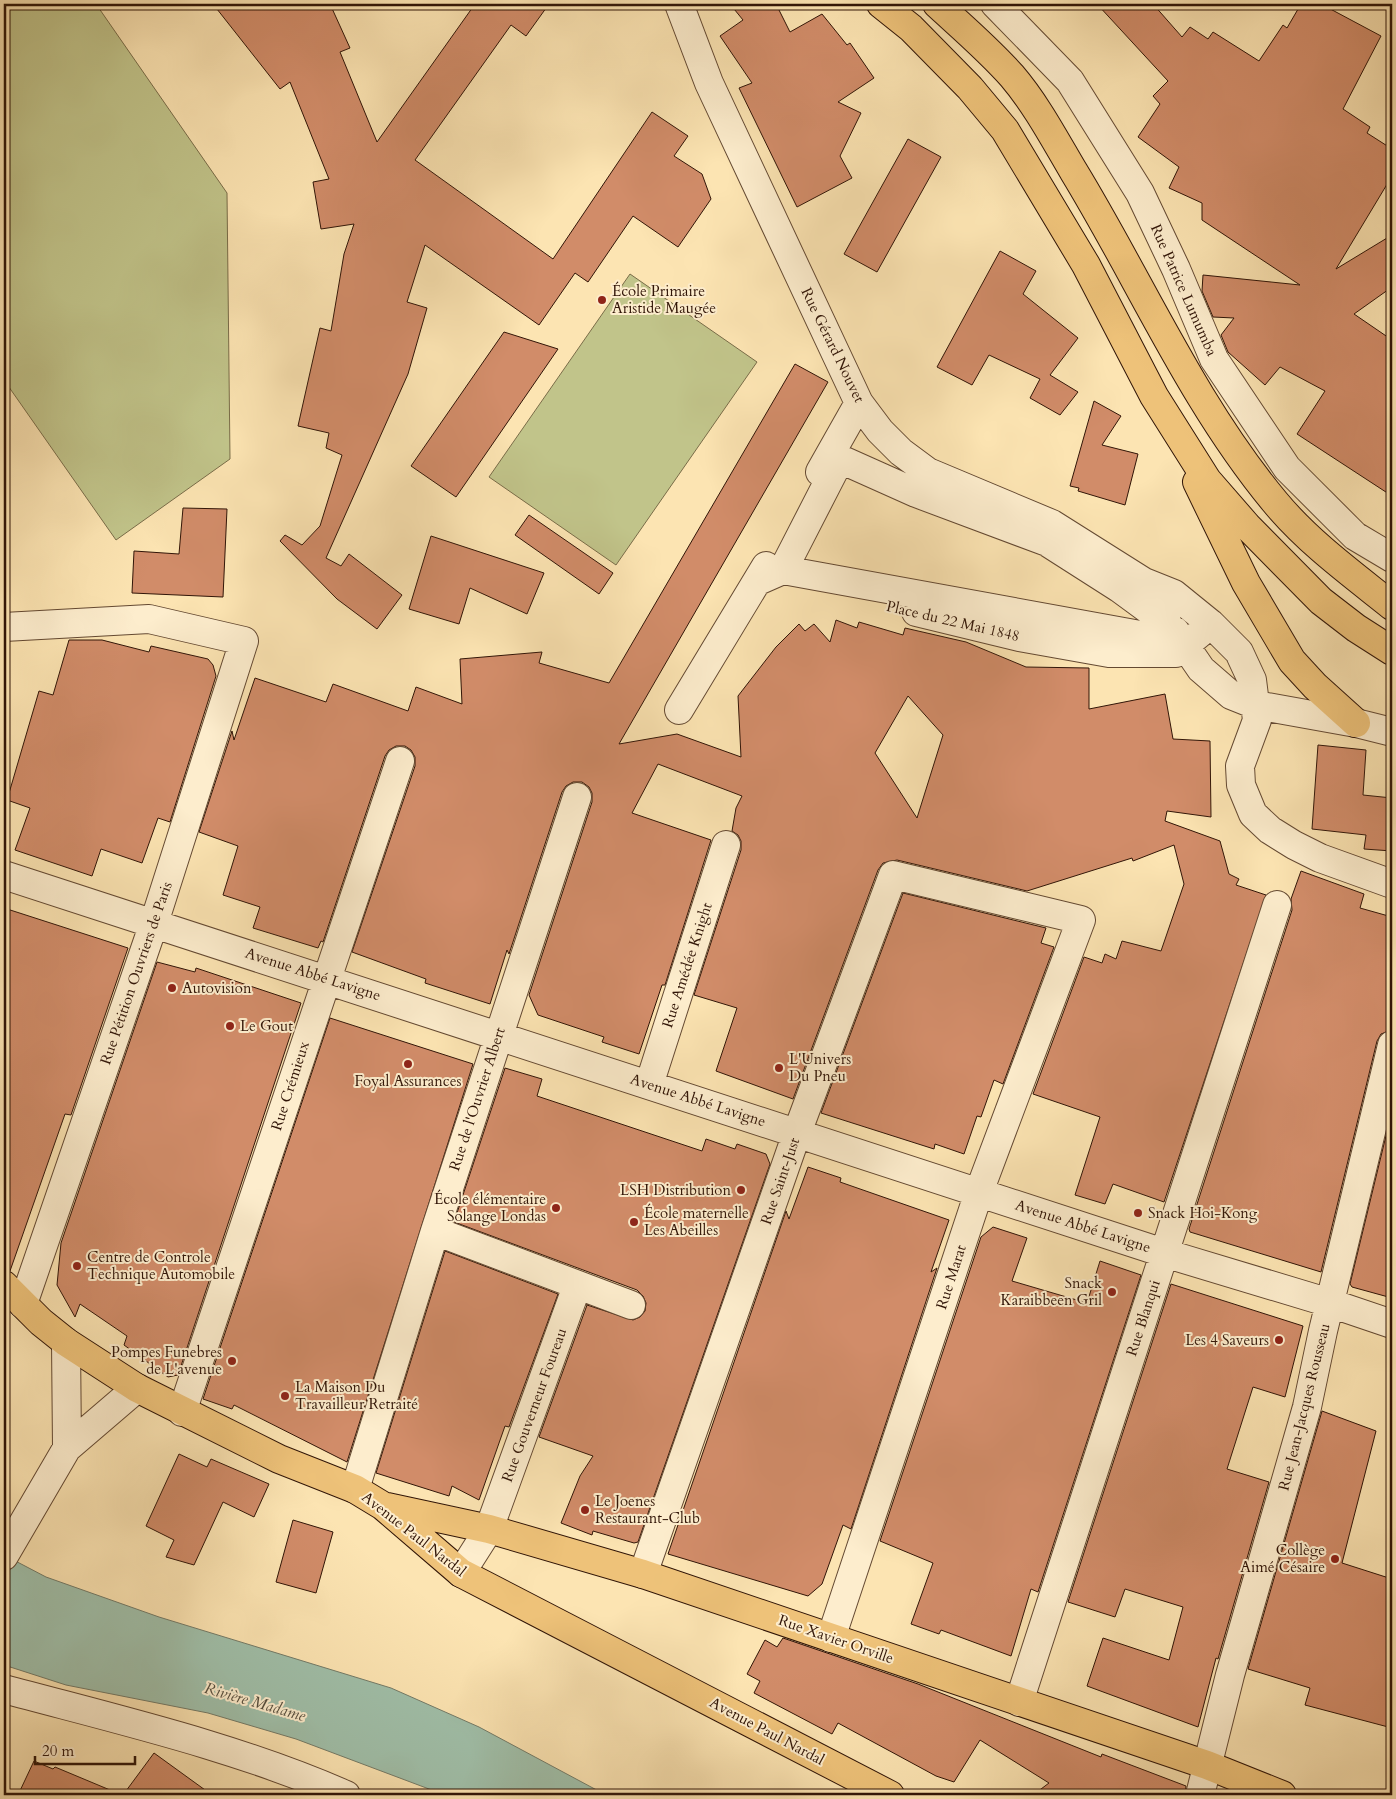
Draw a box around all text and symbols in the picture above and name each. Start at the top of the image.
street label: Rue Patrice Lumumba [1146,221,1222,360]
place label: École Primaire Aristide Maugée [612,281,716,318]
street label: Rue Gérard Nouvet [796,284,870,406]
marker: École Primaire Aristide Maugée [596,294,608,306]
street label: Place du 22 Mai 1848 [884,596,1022,646]
street label: Rue Pétition Ouvriers de Paris [95,879,177,1067]
street label: Rue Amédée Knight [657,900,717,1030]
street label: Avenue Abbé Lavigne [243,943,384,1005]
place label: Autovision [182,978,252,998]
marker: Autovision [166,982,178,994]
place label: Le Gout [240,1016,293,1036]
marker: Le Gout [224,1020,236,1032]
street label: Rue de l'Ouvrier Albert [444,1024,510,1173]
street label: Rue Crémieux [266,1038,314,1133]
place label: L'Univers Du Pneu [789,1049,851,1086]
marker: Foyal Assurances [402,1058,414,1070]
marker: L'Univers Du Pneu [773,1062,785,1074]
street label: Avenue Abbé Lavigne [628,1069,769,1131]
place label: Foyal Assurances [355,1071,462,1091]
street label: Rue Saint-Just [756,1135,804,1227]
place label: LSH Distribution [620,1180,731,1200]
marker: LSH Distribution [735,1184,747,1196]
place label: École élémentaire Solange Londas [434,1189,546,1226]
street label: Avenue Abbé Lavigne [1013,1195,1154,1257]
marker: École élémentaire Solange Londas [550,1202,562,1214]
place label: École maternelle Les Abeilles [644,1203,749,1240]
place label: Snack Hoi-Kong [1148,1203,1258,1223]
marker: Snack Hoi-Kong [1132,1207,1144,1219]
marker: École maternelle Les Abeilles [628,1216,640,1228]
street label: Rue Marat [931,1242,971,1312]
place label: Centre de Controle Technique Automobile [87,1247,235,1284]
marker: Centre de Controle Technique Automobile [71,1260,83,1272]
place label: Snack Karaibbeen Gril [1001,1273,1102,1310]
street label: Rue Blanqui [1121,1277,1165,1359]
marker: Snack Karaibbeen Gril [1106,1286,1118,1298]
street label: Rue Jean-Jacques Rousseau [1274,1321,1334,1493]
street label: Rue Gouverneur Foureau [497,1325,571,1485]
place label: Les 4 Saveurs [1185,1330,1269,1350]
marker: Les 4 Saveurs [1273,1334,1285,1346]
place label: Pompes Funebres de L'avenue [111,1342,222,1379]
marker: Pompes Funebres de L'avenue [226,1355,238,1367]
place label: La Maison Du Travailleur Retraité [295,1377,418,1414]
marker: La Maison Du Travailleur Retraité [279,1390,291,1402]
street label: Avenue Paul Nardal [358,1487,470,1581]
place label: Le Joenes Restaurant-Club [595,1491,700,1528]
marker: Le Joenes Restaurant-Club [579,1504,591,1516]
place label: Collège Aimé Césaire [1240,1540,1325,1577]
marker: Collège Aimé Césaire [1329,1553,1341,1565]
street label: Rue Xavier Orville [776,1610,896,1668]
water label: Rivière Madame [202,1677,309,1727]
street label: Avenue Paul Nardal [706,1692,828,1770]
scale bar [35,1734,135,1766]
text: 20 m [42,1741,74,1761]

